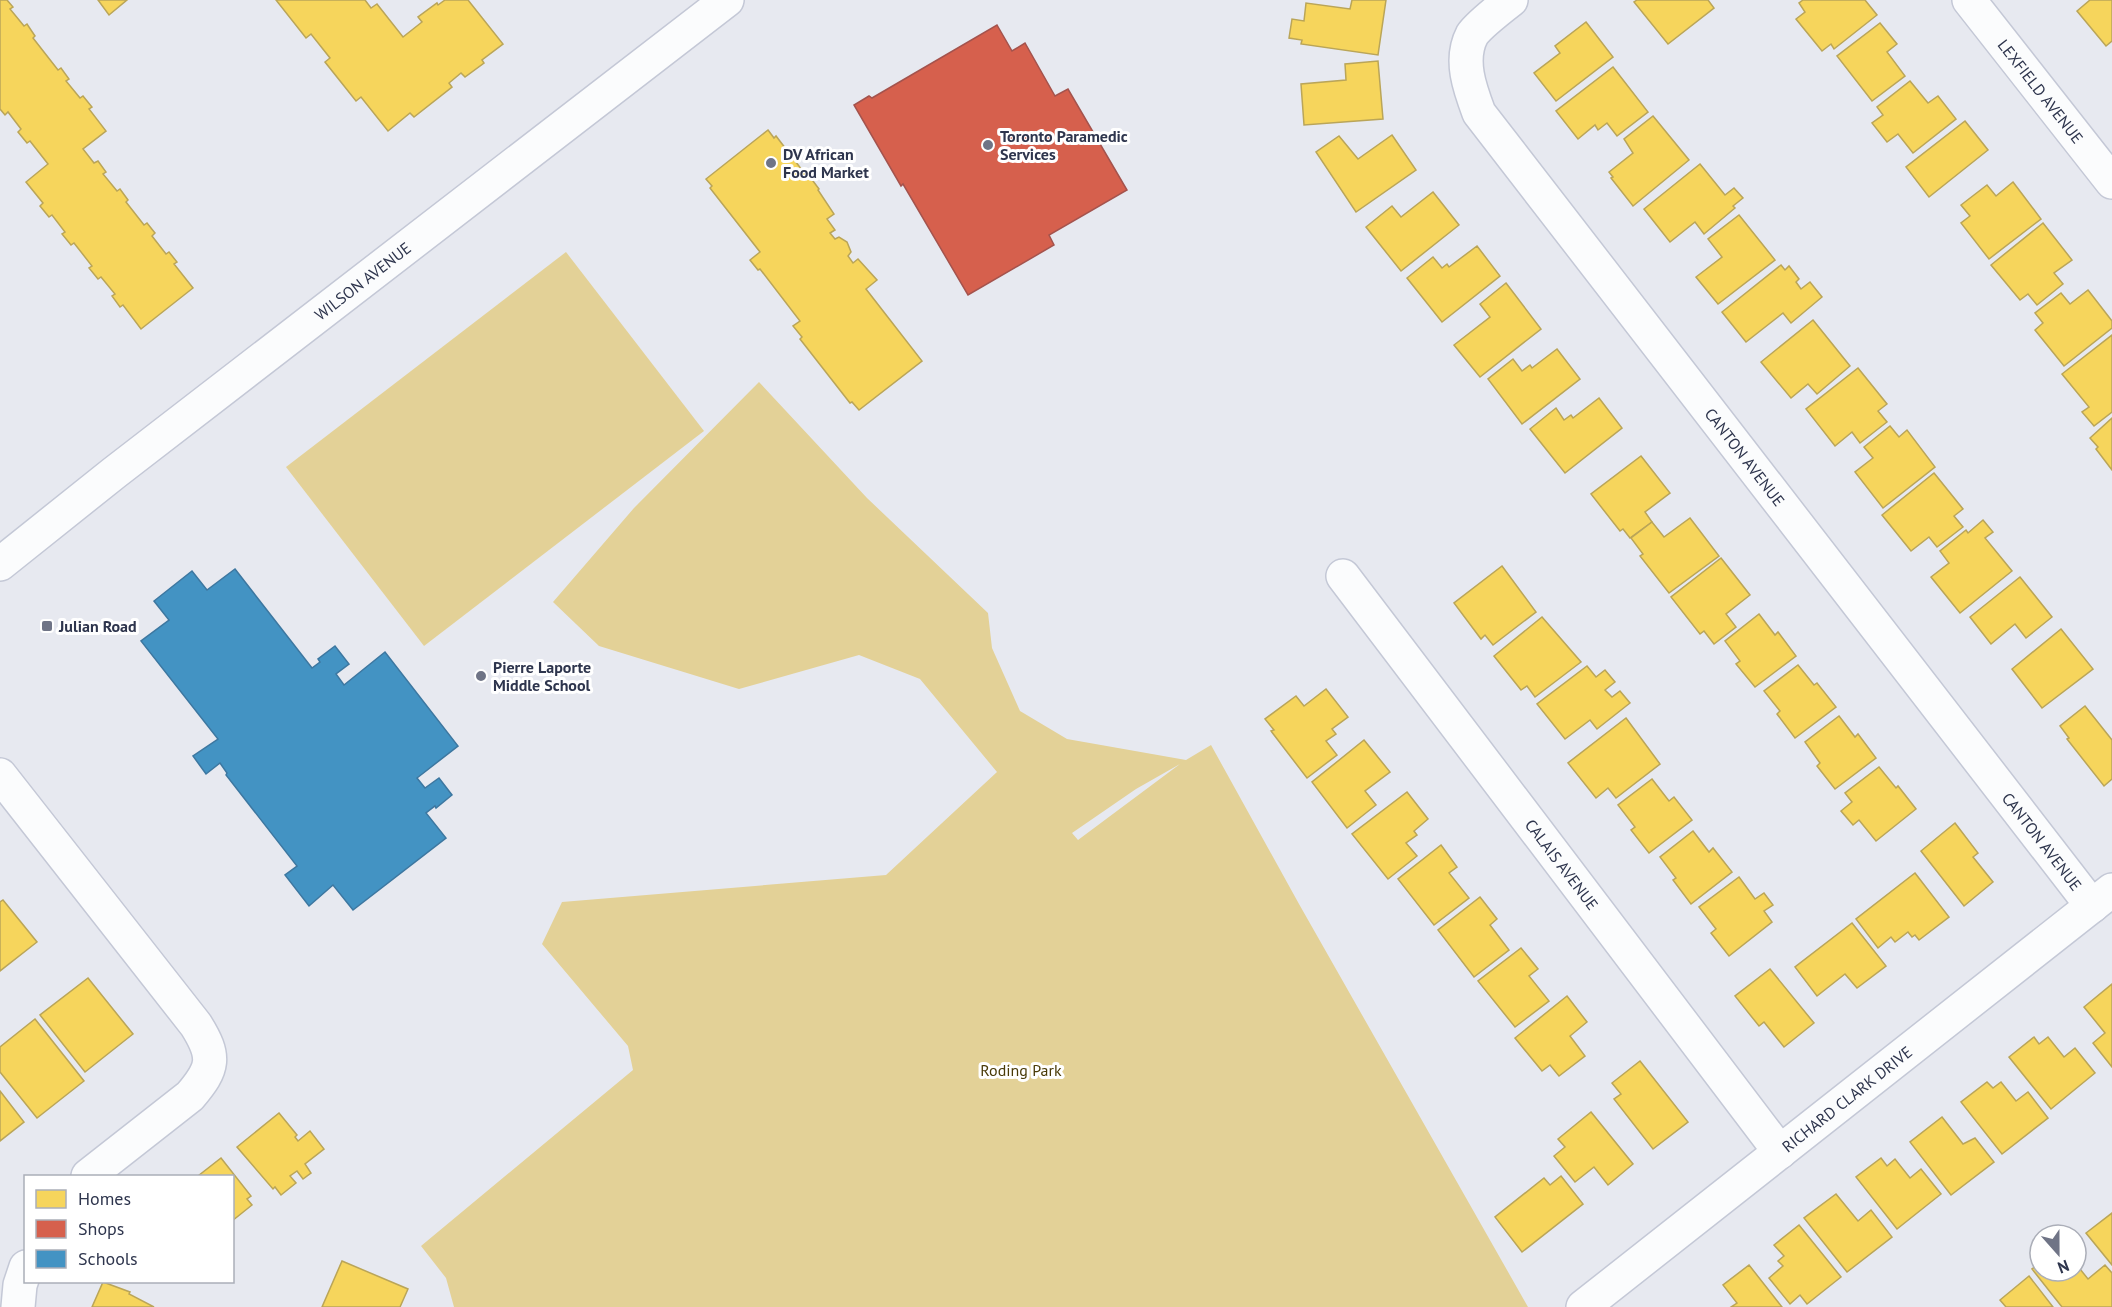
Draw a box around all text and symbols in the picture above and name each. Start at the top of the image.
street label: LEXFIELD AVENUE [1994,35,2088,147]
place label: Toronto Paramedic Services [1000,126,1128,164]
marker: Toronto Paramedic Services [981,138,995,152]
place label: DV African Food Market [783,144,869,182]
marker: DV African Food Market [764,156,778,170]
street label: WILSON AVENUE [311,238,415,325]
street label: CANTON AVENUE [1701,404,1789,510]
place label: Julian Road [58,616,137,636]
marker: Julian Road [40,619,54,633]
place label: Pierre Laporte Middle School [493,657,591,695]
marker: Pierre Laporte Middle School [474,669,488,683]
street label: CANTON AVENUE [1998,788,2086,894]
street label: CALAIS AVENUE [1521,815,1603,914]
street label: RICHARD CLARK DRIVE [1778,1042,1916,1156]
park label: Roding Park [980,1060,1062,1080]
legend [24,1175,234,1283]
text: Homes [78,1187,131,1210]
text: Shops [78,1217,124,1240]
north arrow [2028,1223,2088,1283]
text: Schools [78,1247,138,1270]
text: N [2055,1256,2072,1278]

